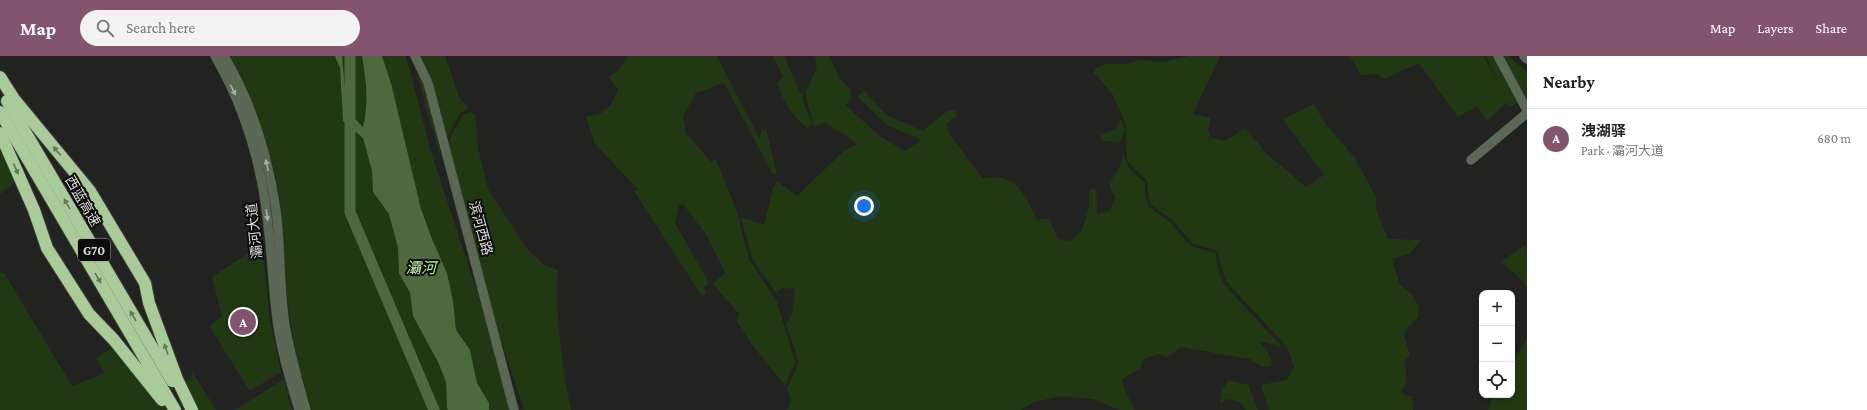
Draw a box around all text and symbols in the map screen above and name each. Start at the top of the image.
search box [80,10,360,46]
icon: search [94,17,116,39]
text: Map [20,18,56,39]
text: Search here [126,20,195,36]
text: Map [1710,20,1735,36]
text: Layers [1757,20,1794,36]
text: Share [1816,20,1847,36]
text: Nearby [1543,73,1595,92]
one-way arrow [230,85,236,96]
text: 洩湖驿 [1581,123,1626,139]
text: A [1552,131,1560,146]
text: 680 m [1817,131,1851,146]
text: Park · 灞河大道 [1581,143,1664,158]
one-way arrow [52,146,61,157]
one-way arrow [263,159,269,171]
one-way arrow [13,163,19,175]
street label: 西蓝高速 [62,173,104,229]
your location [854,196,874,216]
one-way arrow [64,198,71,210]
street label: 滨河西路 [466,199,496,257]
street label: 灞河大道 [243,202,265,260]
one-way arrow [264,209,270,221]
road number: G70 [78,239,110,261]
water label: 灞河 [406,260,439,276]
one-way arrow [94,272,101,284]
map controls [1479,290,1515,398]
button: + [1479,290,1515,326]
pin: A [230,307,256,337]
one-way arrow [130,310,137,322]
button: − [1479,326,1515,362]
one-way arrow [162,342,168,354]
button: locate [1479,362,1515,398]

